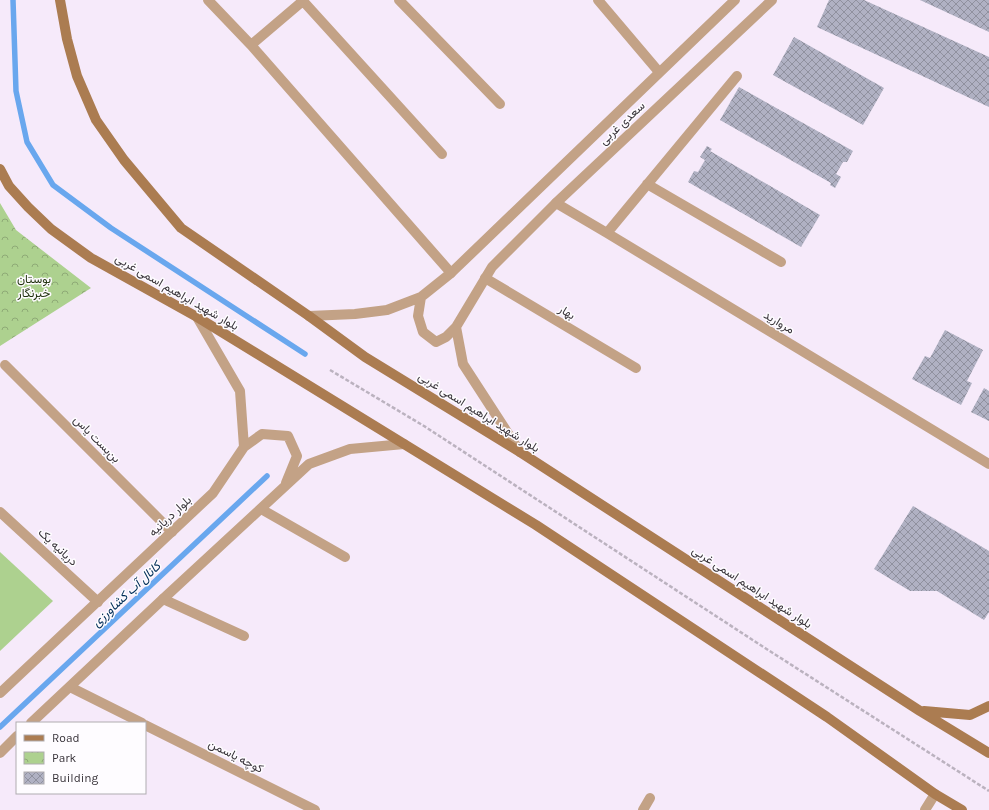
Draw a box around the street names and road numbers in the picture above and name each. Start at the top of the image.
street label: سعدی غربی [596,98,648,148]
street label: بلوار شهید ابراهیم اسمی غربی [112,251,241,334]
street label: بهار [555,301,578,323]
street label: مروارید [761,307,797,337]
street label: بلوار شهید ابراهیم اسمی غربی [415,369,542,456]
street label: بن‌بست یاس [70,413,123,466]
street label: بلوار دریانیه [146,493,195,540]
street label: دریانیه یک [35,525,81,570]
street label: بلوار شهید ابراهیم اسمی غربی [689,543,815,632]
street label: کوچه یاسمن [206,736,266,777]

